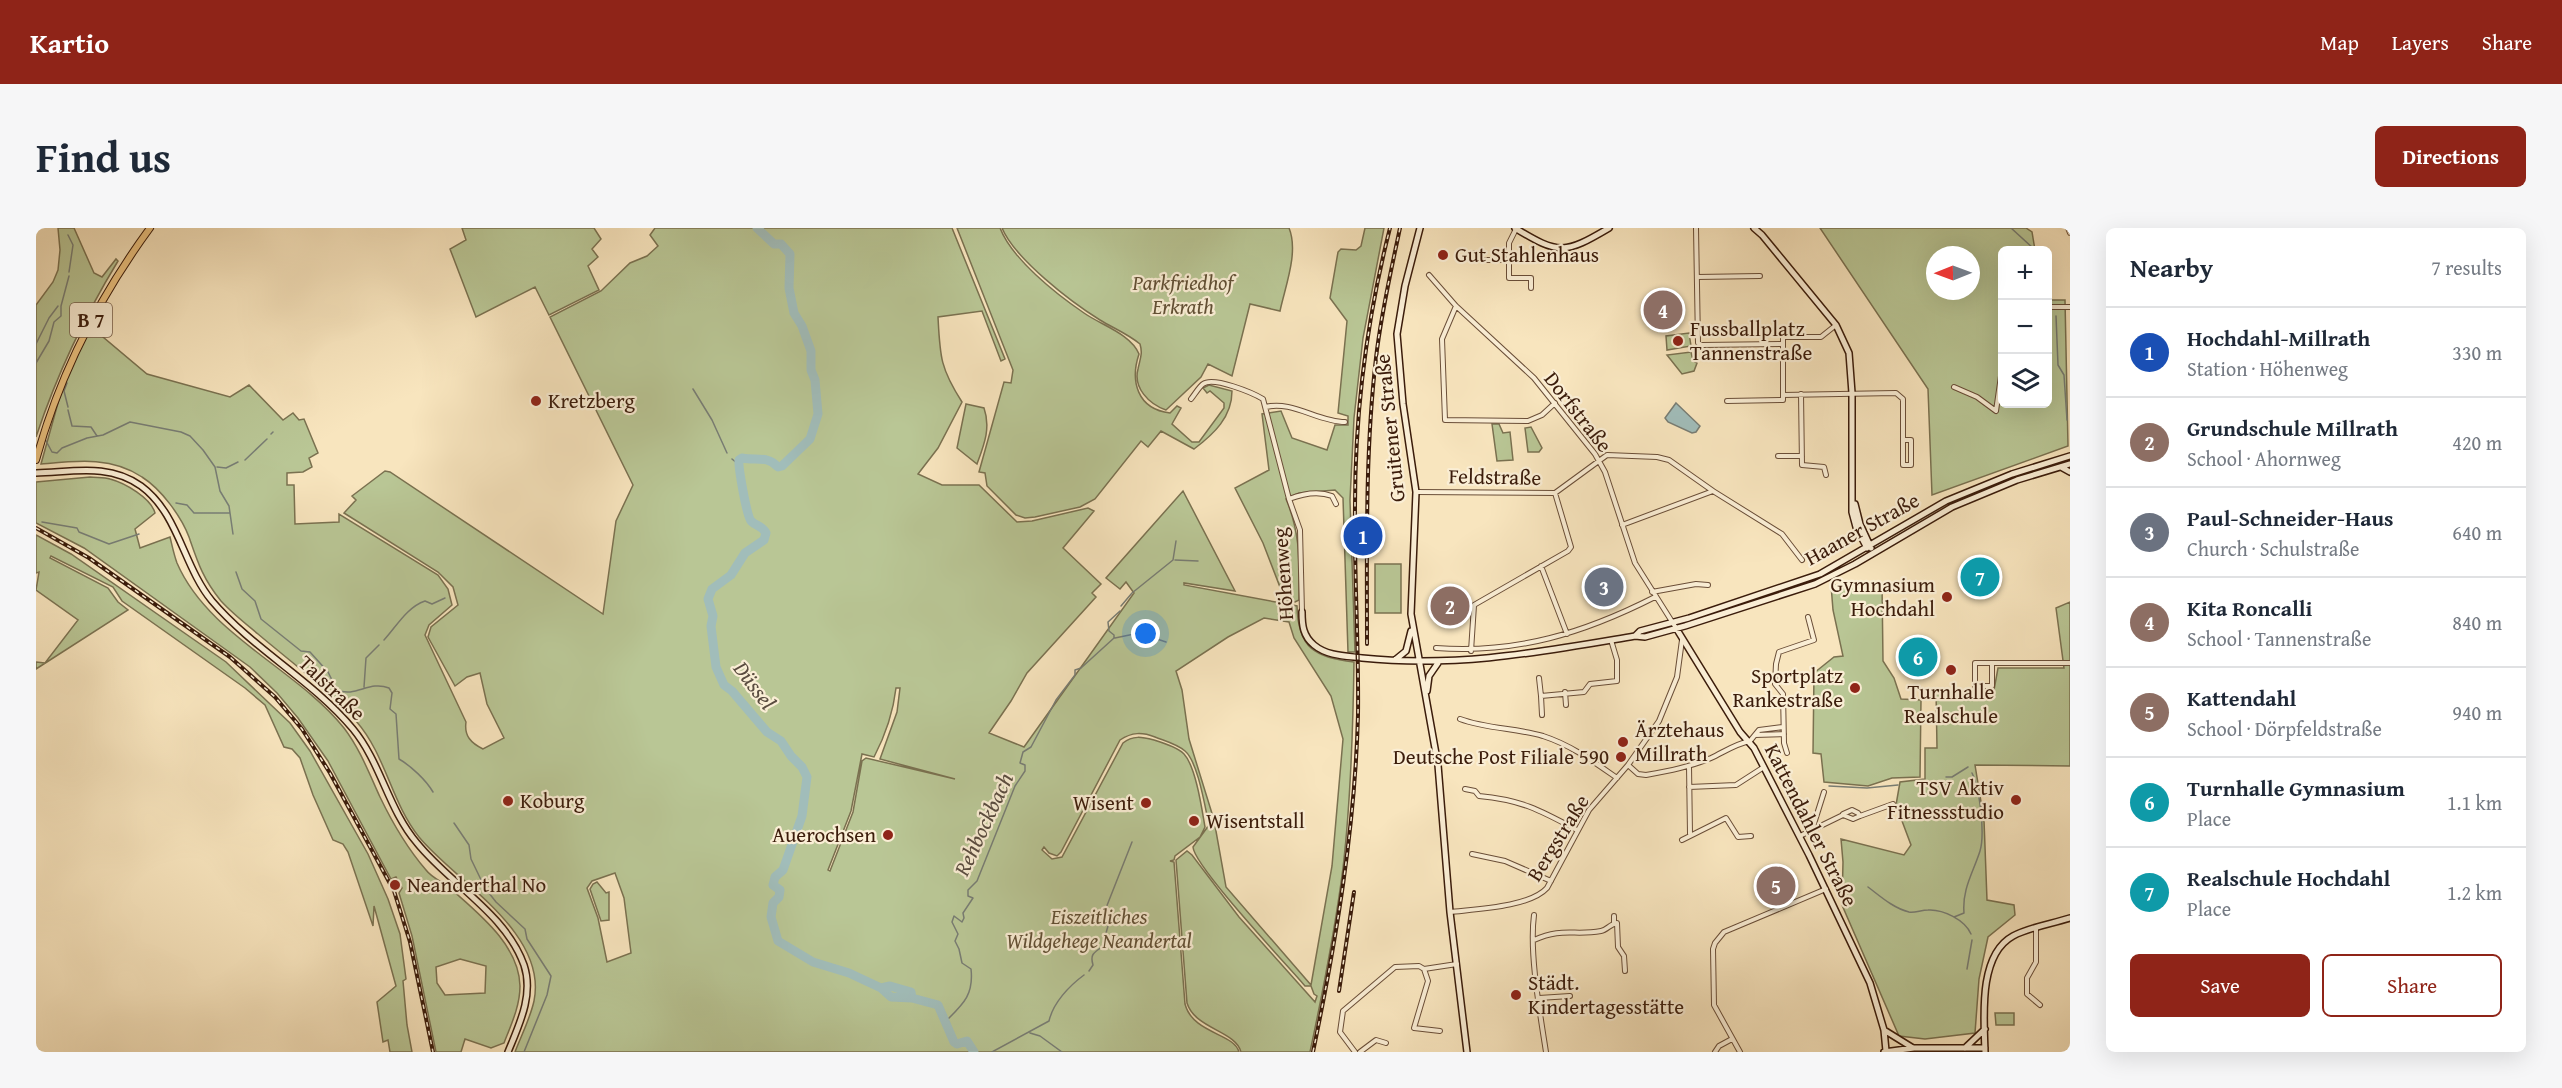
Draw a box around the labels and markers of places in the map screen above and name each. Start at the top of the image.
place label: Gut Stahlenhaus [1455,239,1599,270]
marker: Gut Stahlenhaus [1436,248,1450,262]
pin: 4 [1644,288,1682,332]
place label: Fussballplatz Tannenstraße [1690,313,1813,368]
marker: Fussballplatz Tannenstraße [1671,334,1685,348]
place label: Kretzberg [548,385,636,416]
marker: Kretzberg [529,394,543,408]
pin: 1 [1344,514,1382,558]
pin: 7 [1960,554,2000,600]
pin: 3 [1584,564,1624,610]
place label: Gymnasium Hochdahl [1831,569,1935,624]
pin: 2 [1430,584,1470,628]
marker: Gymnasium Hochdahl [1940,590,1954,604]
pin: 6 [1898,634,1938,680]
place label: Sportplatz Rankestraße [1733,660,1843,715]
marker: Turnhalle Realschule [1944,663,1958,677]
place label: Turnhalle Realschule [1904,676,1998,731]
marker: Sportplatz Rankestraße [1848,681,1862,695]
place label: Ärztehaus Millrath [1635,714,1724,769]
marker: Ärztehaus Millrath [1616,735,1630,749]
place label: Deutsche Post Filiale 590 [1393,741,1609,772]
marker: Deutsche Post Filiale 590 [1614,750,1628,764]
place label: TSV Aktiv Fitnessstudio [1887,772,2005,827]
place label: Koburg [520,785,585,816]
place label: Wisent [1073,787,1135,818]
marker: TSV Aktiv Fitnessstudio [2009,793,2023,807]
marker: Koburg [501,794,515,808]
marker: Wisent [1139,796,1153,810]
place label: Wisentstall [1206,805,1305,836]
marker: Wisentstall [1187,814,1201,828]
place label: Auerochsen [772,819,876,850]
marker: Auerochsen [881,828,895,842]
pin: 5 [1756,864,1796,908]
place label: Neanderthal No [407,869,546,900]
marker: Neanderthal No [388,878,402,892]
place label: Städt. Kindertagesstätte [1528,967,1684,1022]
marker: Städt. Kindertagesstätte [1509,988,1523,1002]

